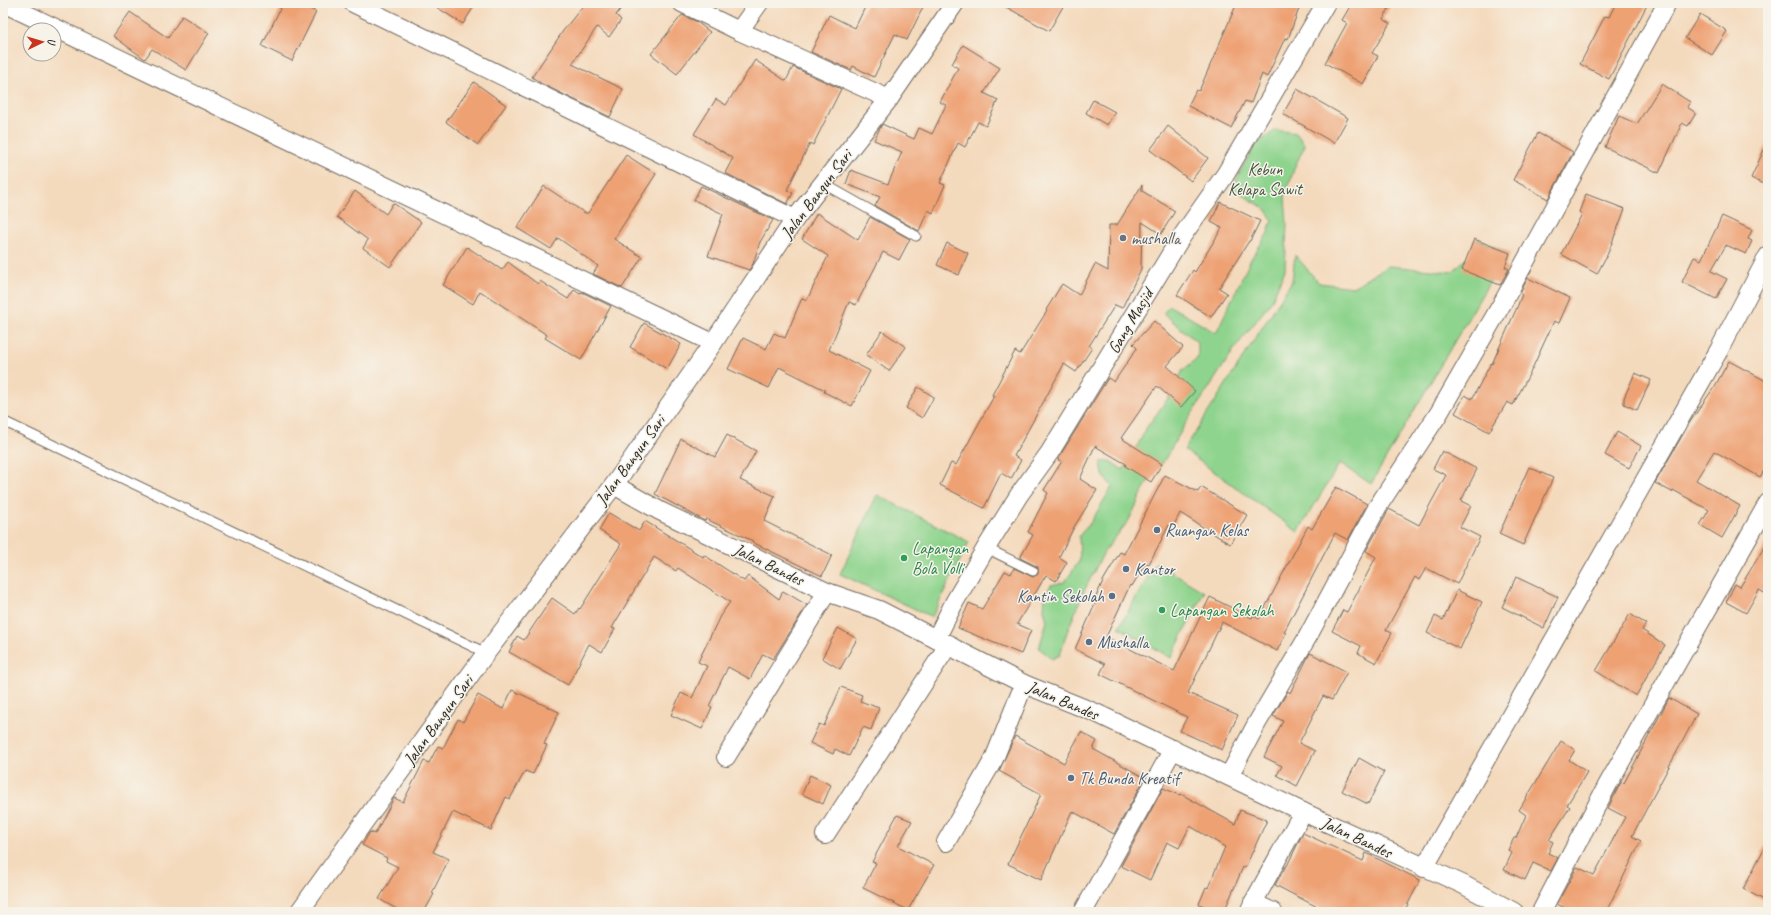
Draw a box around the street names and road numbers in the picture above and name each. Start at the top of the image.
street label: Jalan Bangun Sari [776,144,858,244]
street label: Gang Masjid [1103,282,1160,357]
street label: Jalan Bangun Sari [590,409,672,510]
street label: Jalan Bandes [729,538,808,591]
street label: Jalan Bangun Sari [398,669,480,770]
street label: Jalan Bandes [1023,676,1103,725]
street label: Jalan Bandes [1317,812,1396,863]

